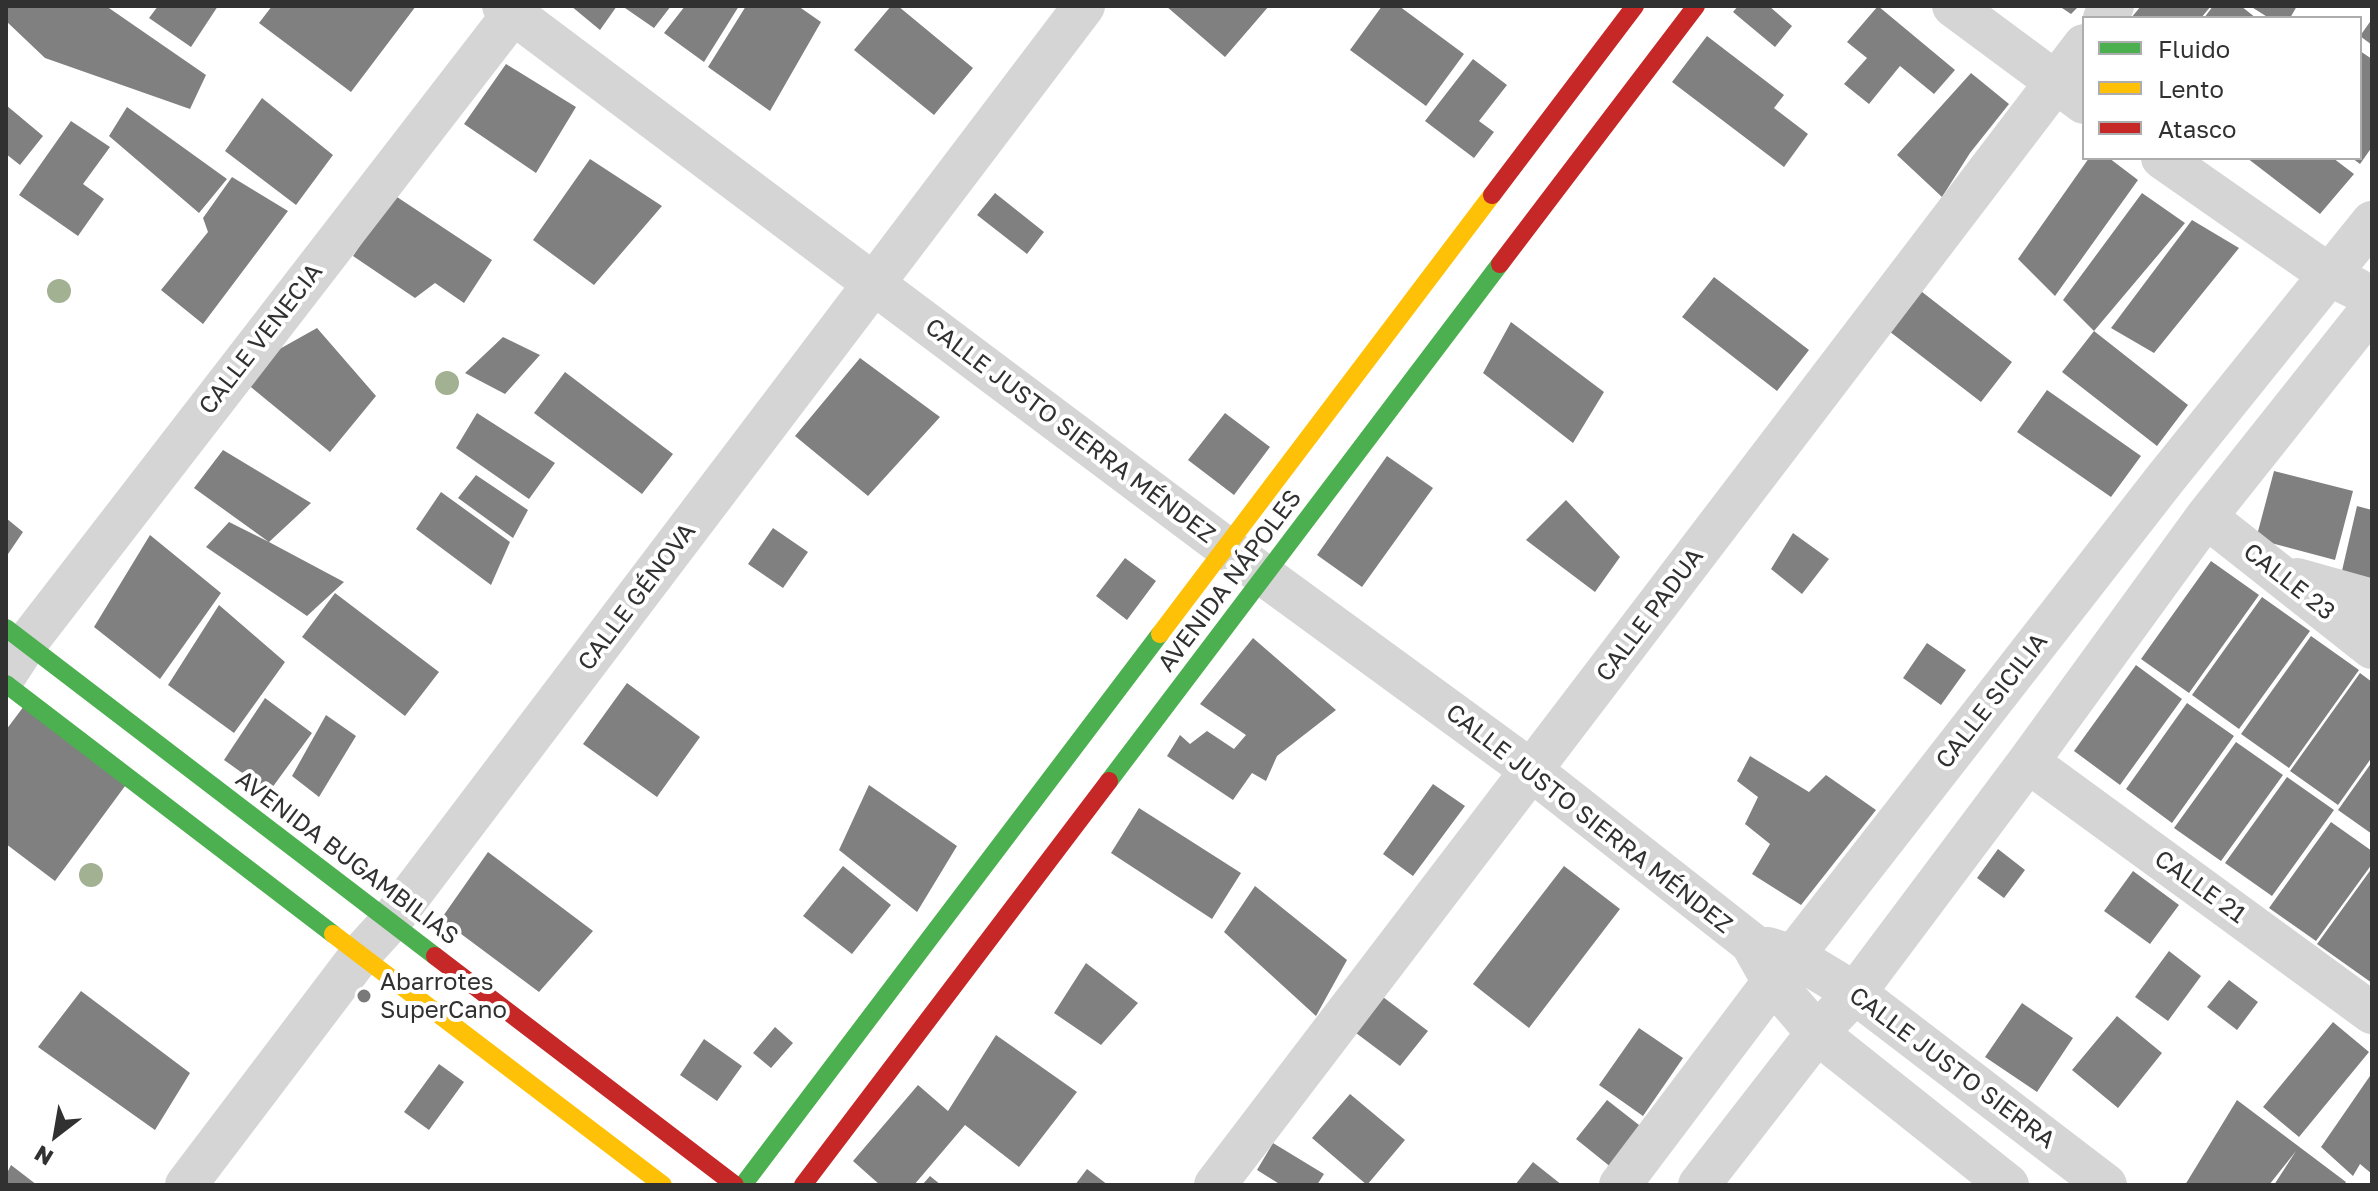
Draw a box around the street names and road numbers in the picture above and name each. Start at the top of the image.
street label: CALLE VENECIA [193,258,329,420]
street label: CALLE JUSTO SIERRA MÉNDEZ [919,312,1221,550]
street label: AVENIDA NÁPOLES [1152,484,1308,678]
street label: CALLE GÉNOVA [572,518,702,676]
street label: CALLE 23 [2238,537,2340,627]
street label: CALLE PADUA [1591,543,1709,687]
street label: CALLE SICILIA [1930,628,2054,774]
street label: CALLE JUSTO SIERRA MÉNDEZ [1440,698,1738,940]
street label: AVENIDA BUGAMBILIAS [230,765,464,951]
street label: CALLE 21 [2149,844,2251,930]
street label: CALLE JUSTO SIERRA [1843,981,2061,1155]

